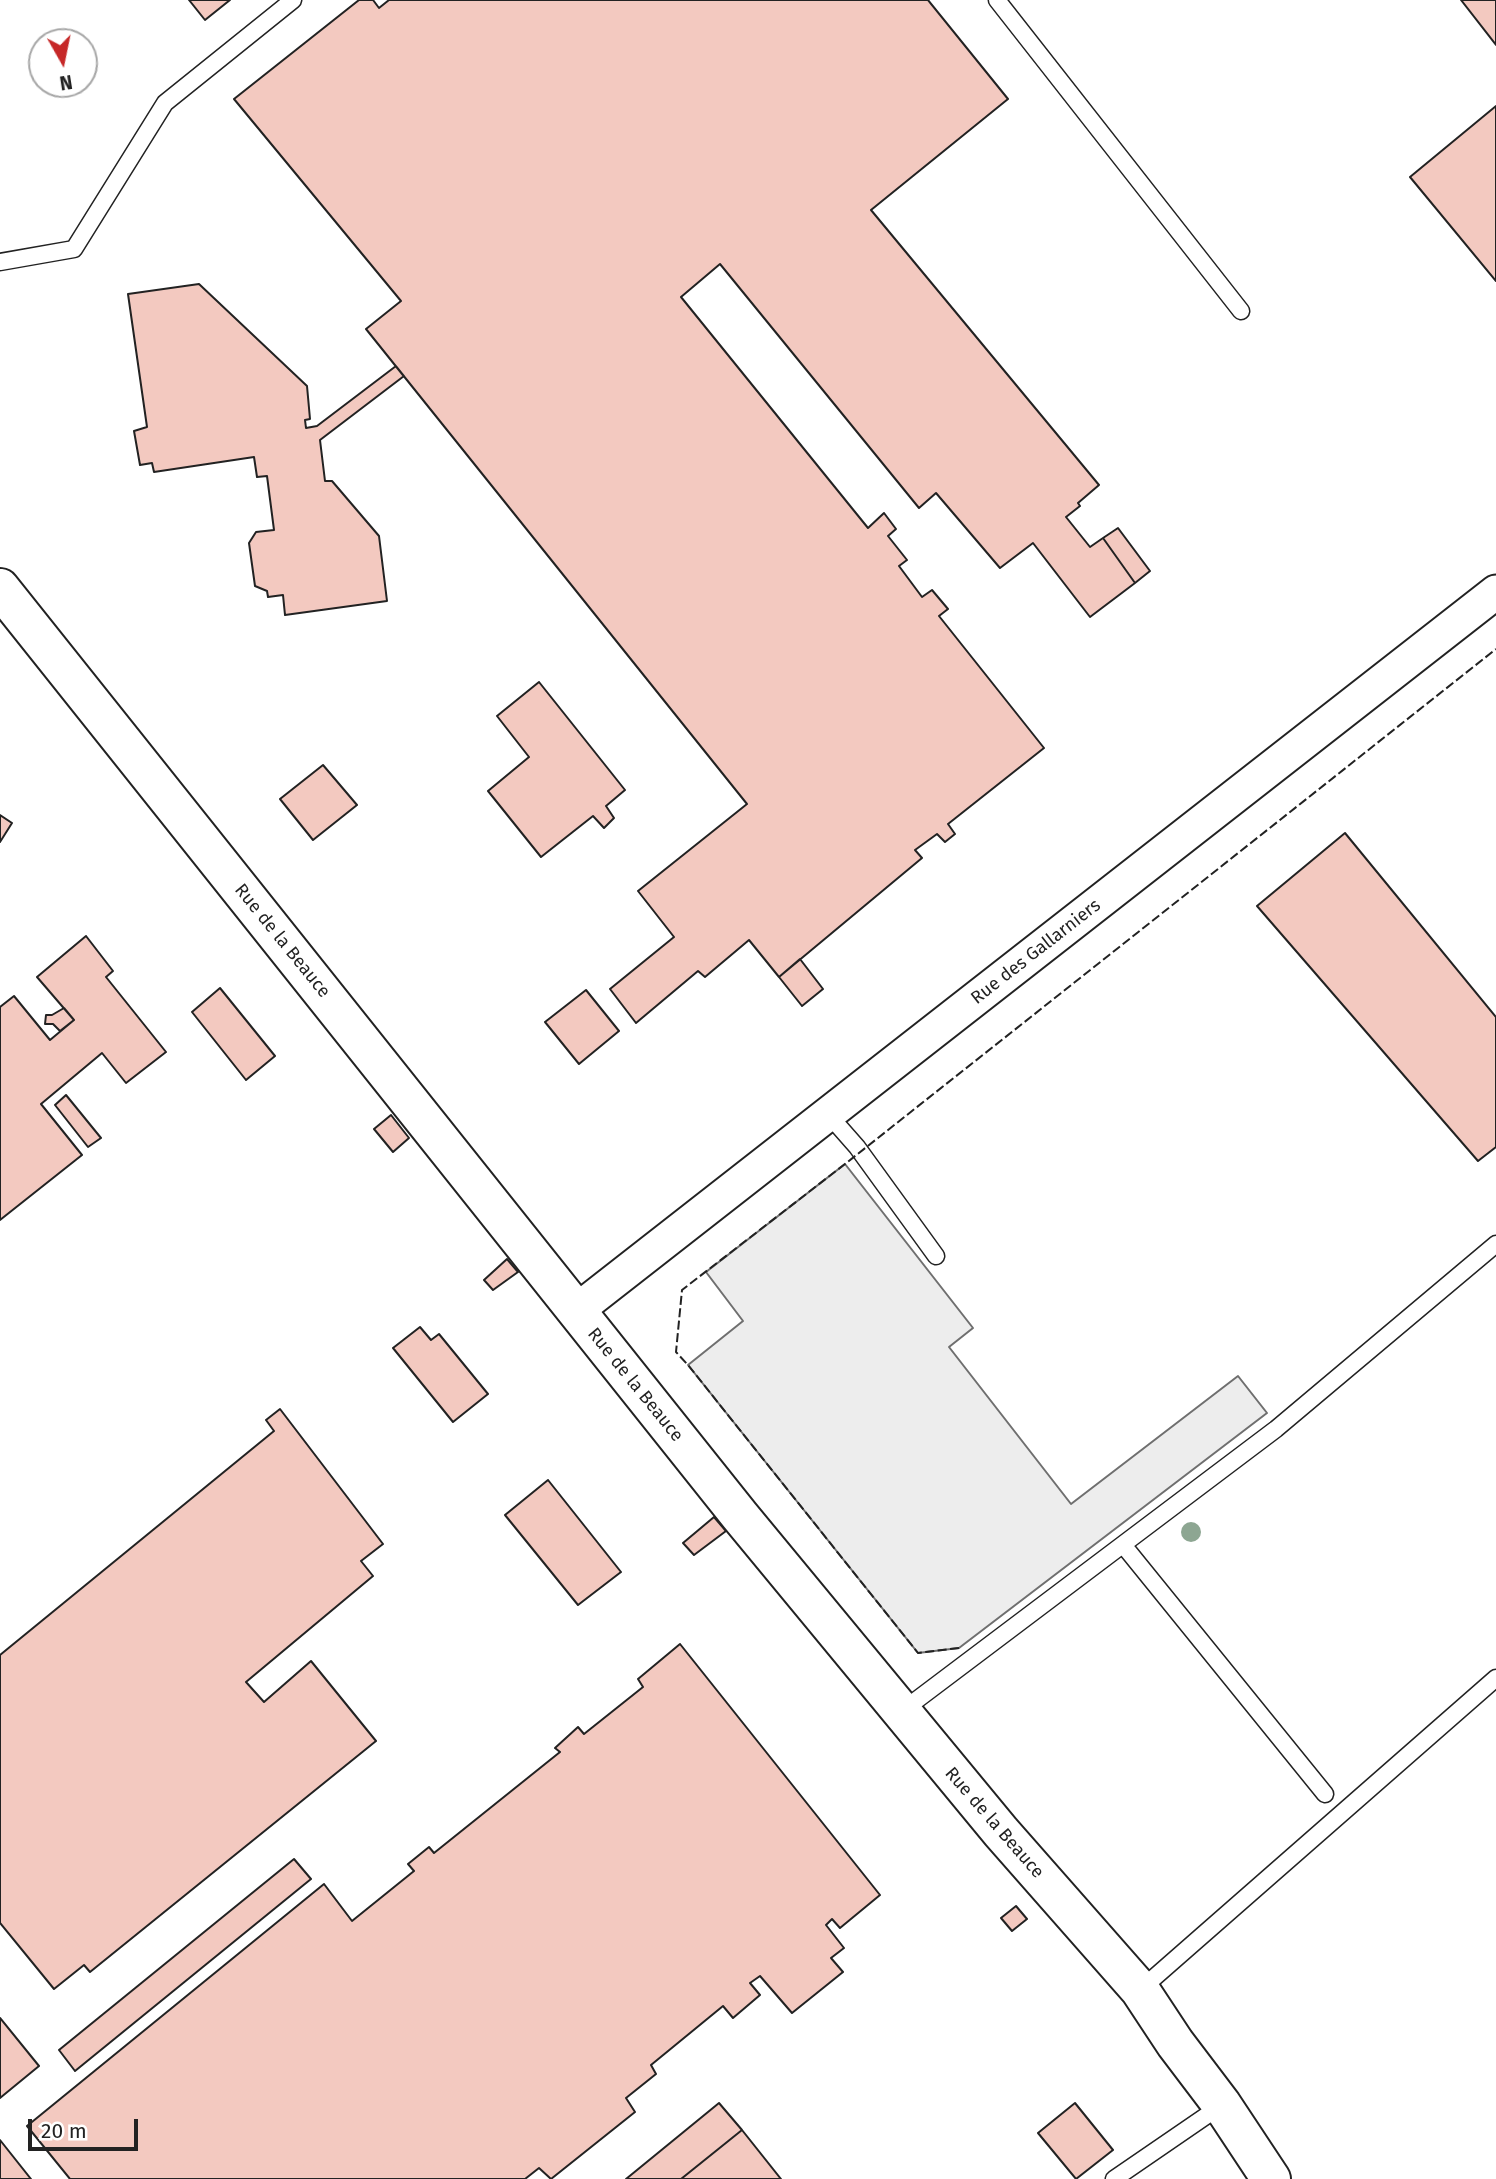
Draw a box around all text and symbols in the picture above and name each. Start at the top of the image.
north arrow [28,28,98,98]
text: N [58,70,74,95]
street label: Rue de la Beauce [230,880,334,1002]
street label: Rue des Gallarniers [967,895,1105,1009]
street label: Rue de la Beauce [583,1324,687,1446]
street label: Rue de la Beauce [940,1763,1048,1883]
scale bar [32,2106,142,2150]
text: 20 m [41,2118,87,2144]

